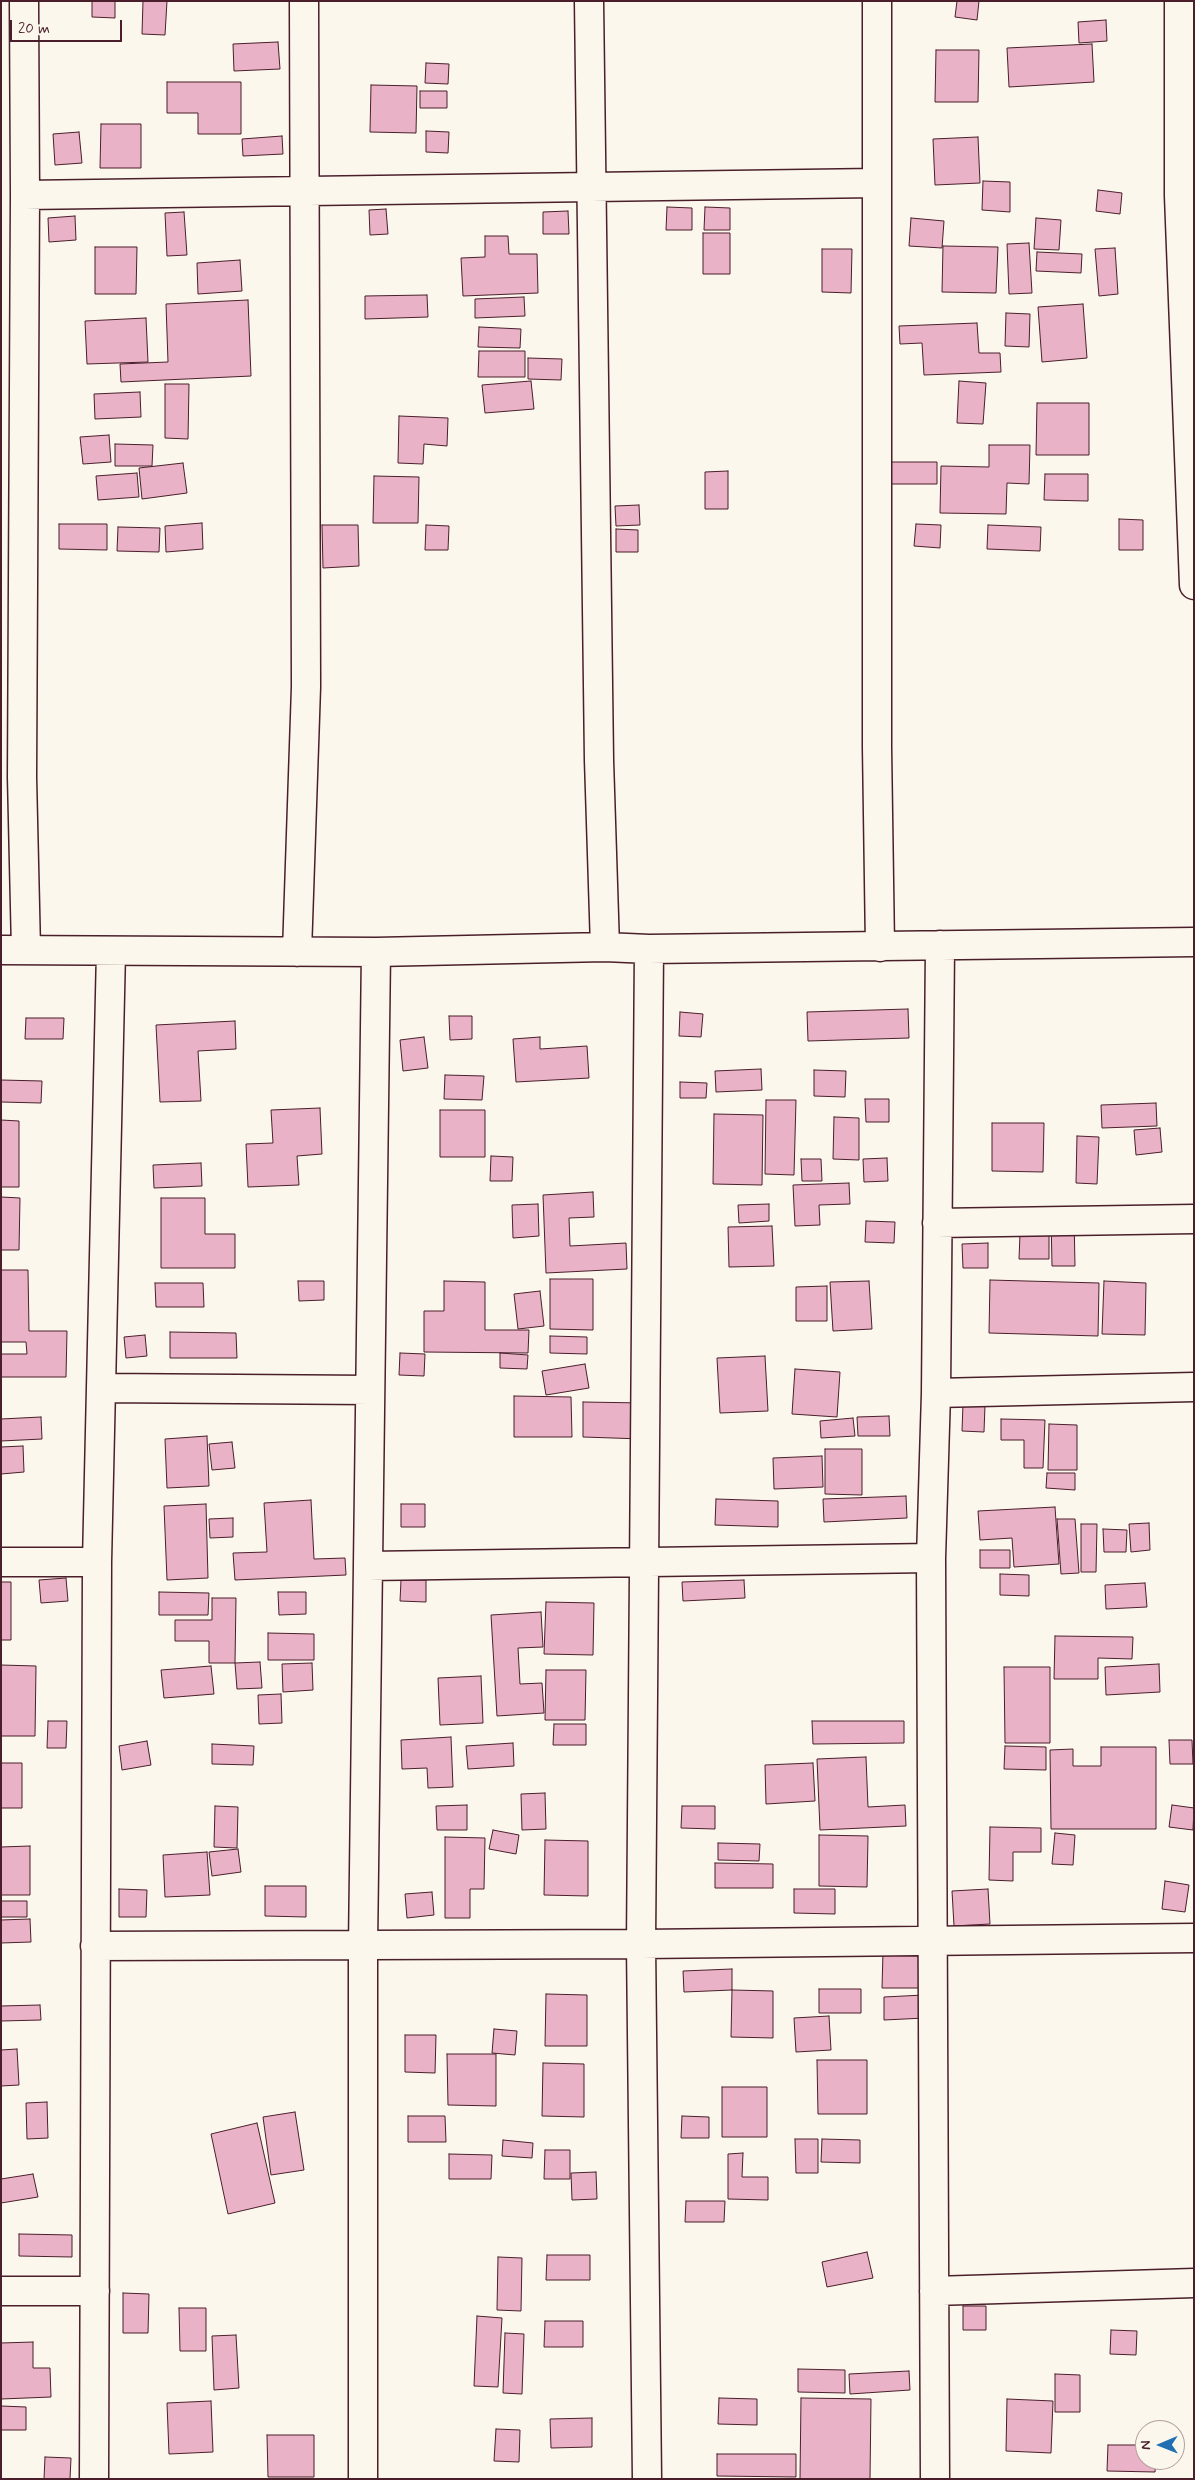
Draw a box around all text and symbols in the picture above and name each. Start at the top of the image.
scale bar [12,10,125,42]
text: 20 m [18,19,50,39]
north arrow [1135,2420,1185,2470]
text: N [1137,2440,1155,2450]

